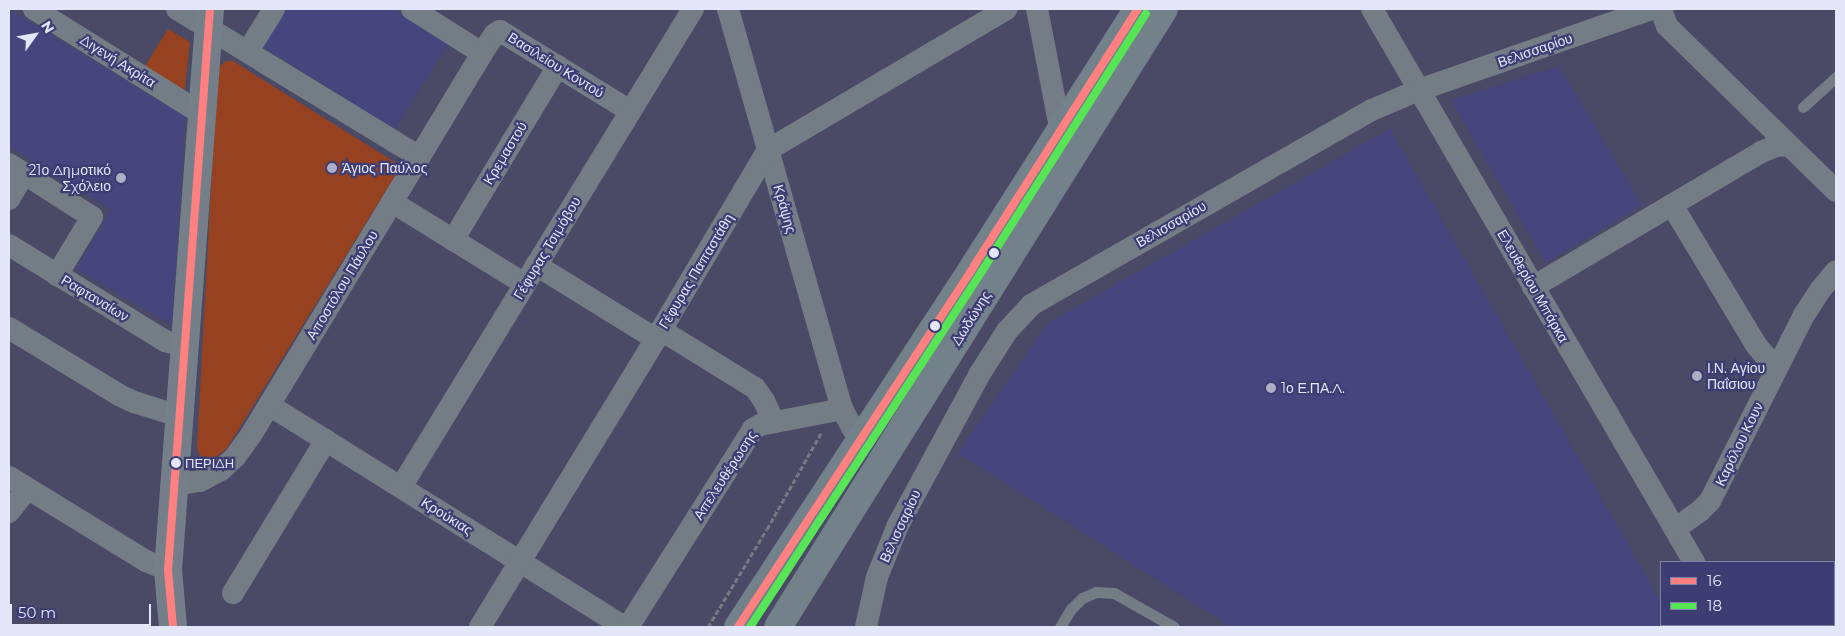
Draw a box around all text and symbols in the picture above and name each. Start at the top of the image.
north arrow [10,10,60,60]
text: N [37,17,58,37]
street label: Βασιλείου Κοντού [505,29,607,101]
street label: Βελισσαρίου [1495,29,1575,71]
street label: Διγενή Ακρίτα [77,31,159,91]
street label: Κρεμαστού [480,118,530,188]
place label: Άγιος Παύλος [342,160,427,176]
place label: 21ο Δημοτικό Σχόλειο [28,162,111,194]
marker: Άγιος Παύλος [326,162,338,174]
marker: 21ο Δημοτικό Σχόλειο [115,172,127,184]
street label: Κράψης [770,183,800,235]
street label: Γέφυρας Τσιμόβου [510,194,584,302]
street label: Βελισσαρίου [1133,197,1209,251]
street label: Γέφυρας Παπαστάθη [655,210,737,332]
street label: Ελευθερίου Μπάρκα [1494,226,1572,346]
street label: Αποστόλου Πάυλου [303,227,381,343]
unlabelled marker [989,248,999,258]
street label: Ραφταναίων [58,271,132,325]
street label: Δωδώνης [948,288,994,348]
unlabelled marker [930,321,940,331]
place label: Ι.Ν. Αγίου Παΐσιου [1707,360,1765,392]
marker: Ι.Ν. Αγίου Παΐσιου [1691,370,1703,382]
place label: 1ο Ε.ΠΑ.Λ. [1281,380,1345,396]
marker: 1ο Ε.ΠΑ.Λ. [1265,382,1277,394]
street label: Καρόλου Κουν [1711,399,1767,489]
street label: Απελευθέρωσης [690,427,760,523]
place label: ΠΕΡΙΔΗ [185,455,234,471]
marker: ΠΕΡΙΔΗ [171,458,181,468]
street label: Βελισσαρίου [876,487,924,565]
street label: Κρούκιας [418,494,476,538]
legend [1660,561,1835,626]
text: 16 [1707,571,1722,590]
scale bar [12,594,154,626]
text: 18 [1707,596,1722,615]
text: 50 m [18,603,56,622]

